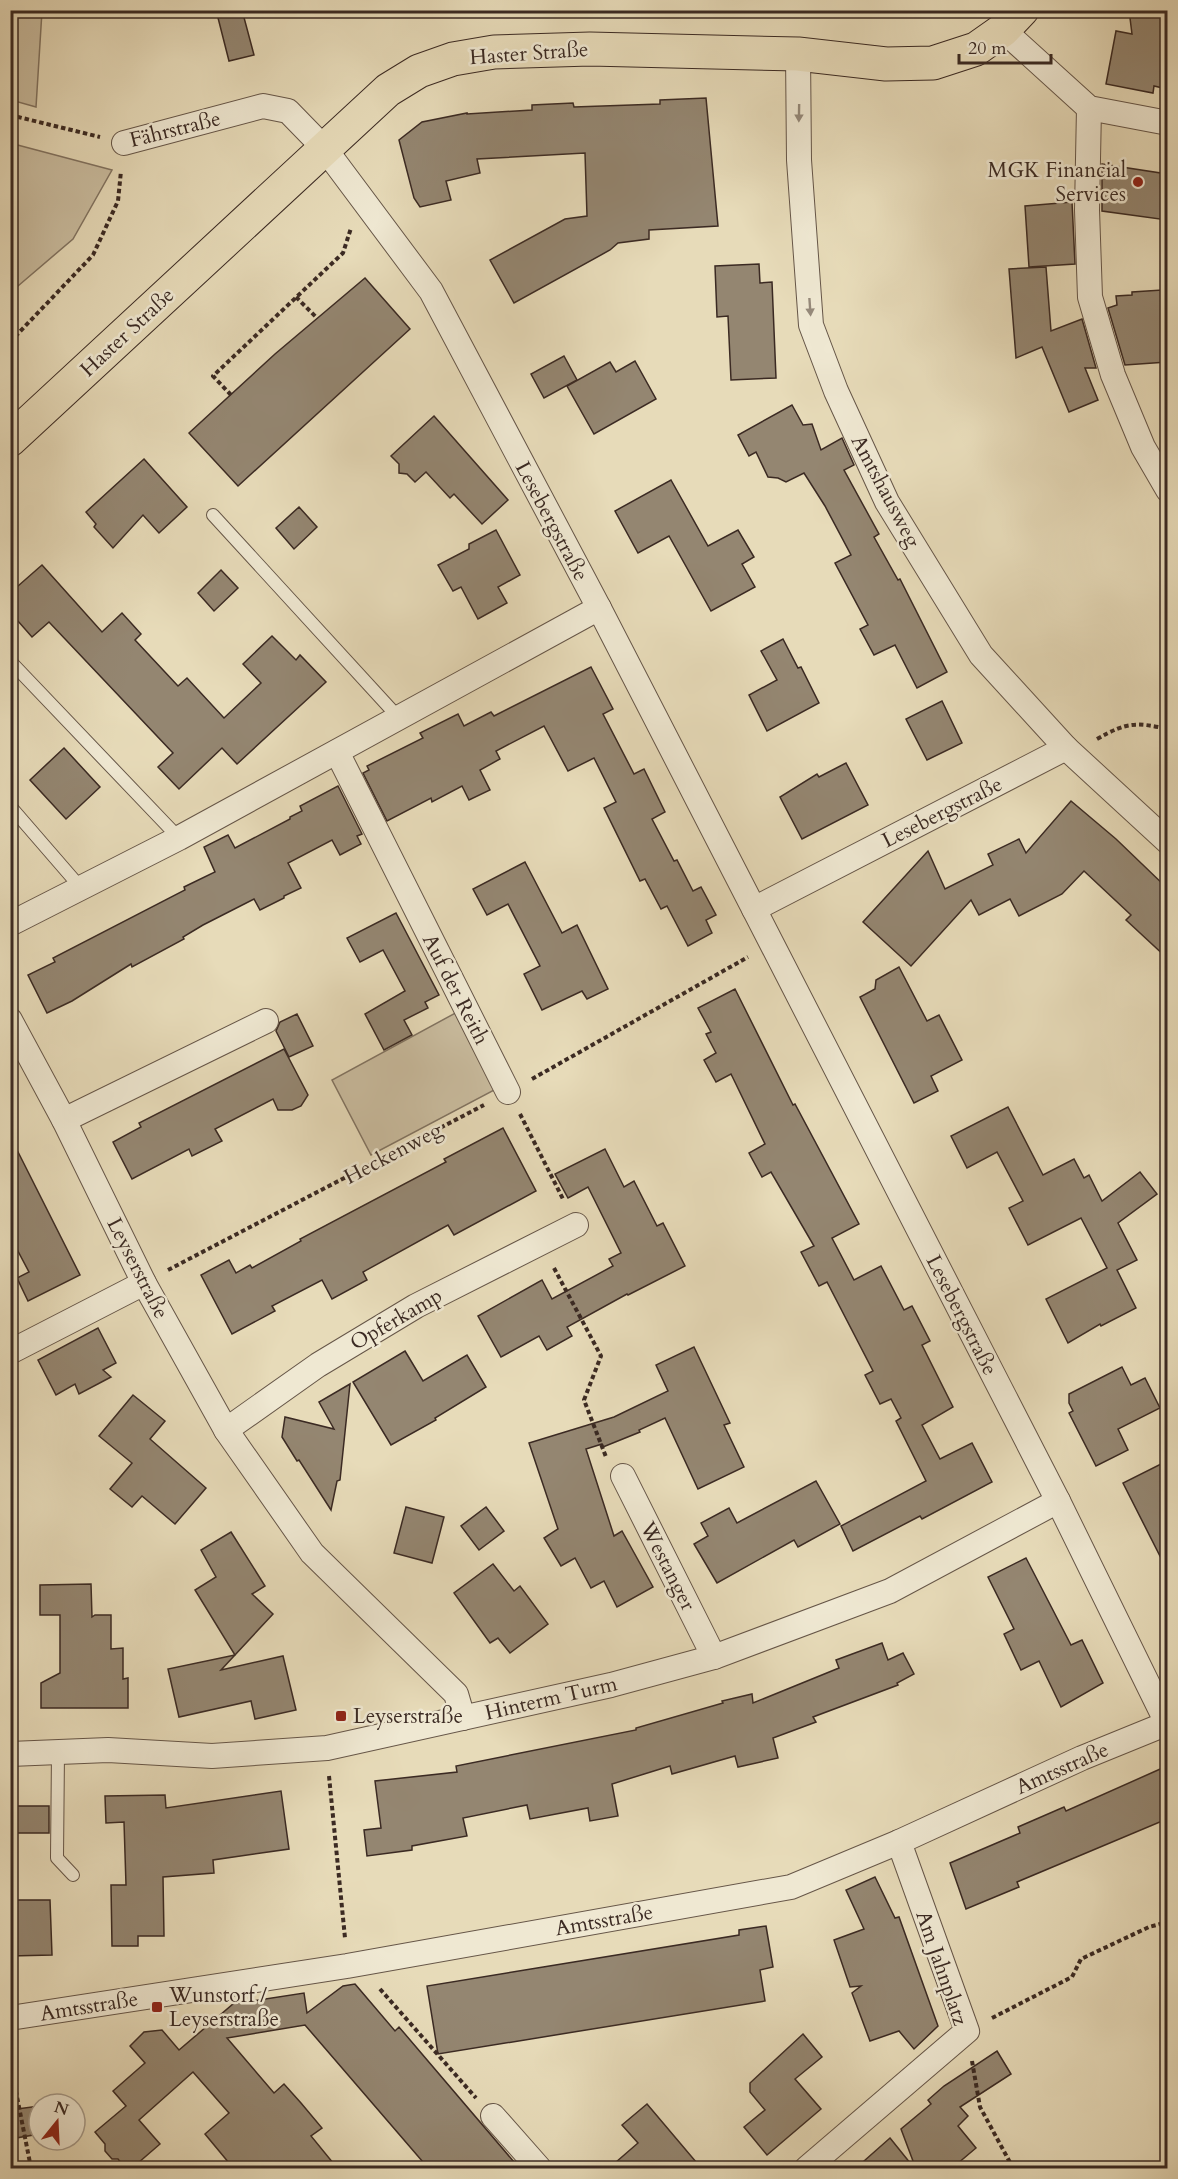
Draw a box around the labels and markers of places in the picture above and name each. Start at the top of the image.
place label: MGK Financial Services [988,156,1126,209]
marker: MGK Financial Services [1131,175,1145,189]
place label: Leyserstraße [353,1702,463,1731]
marker: Leyserstraße [334,1709,348,1723]
place label: Wunstorf / Leyserstraße [168,1981,279,2034]
marker: Wunstorf / Leyserstraße [150,2000,164,2014]

